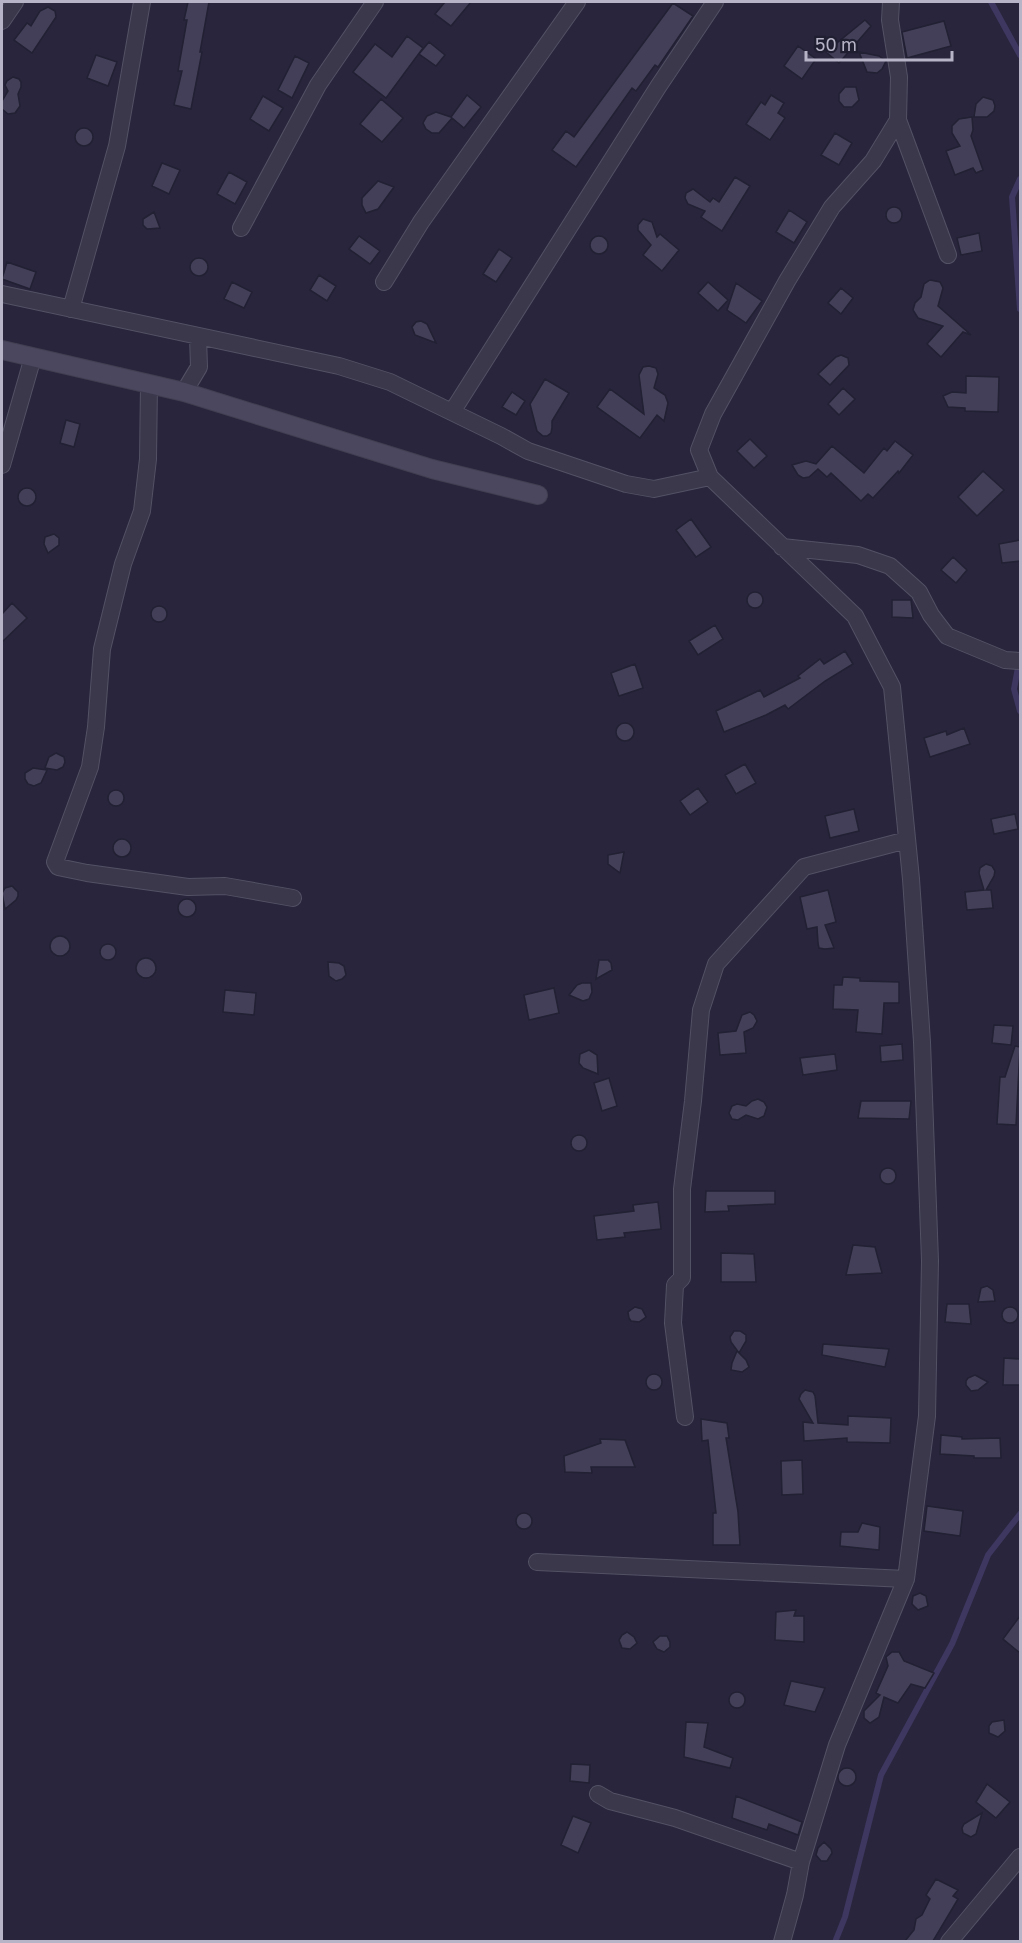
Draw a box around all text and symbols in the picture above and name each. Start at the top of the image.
scale bar [806,24,952,62]
text: 50 m [815,33,857,55]

